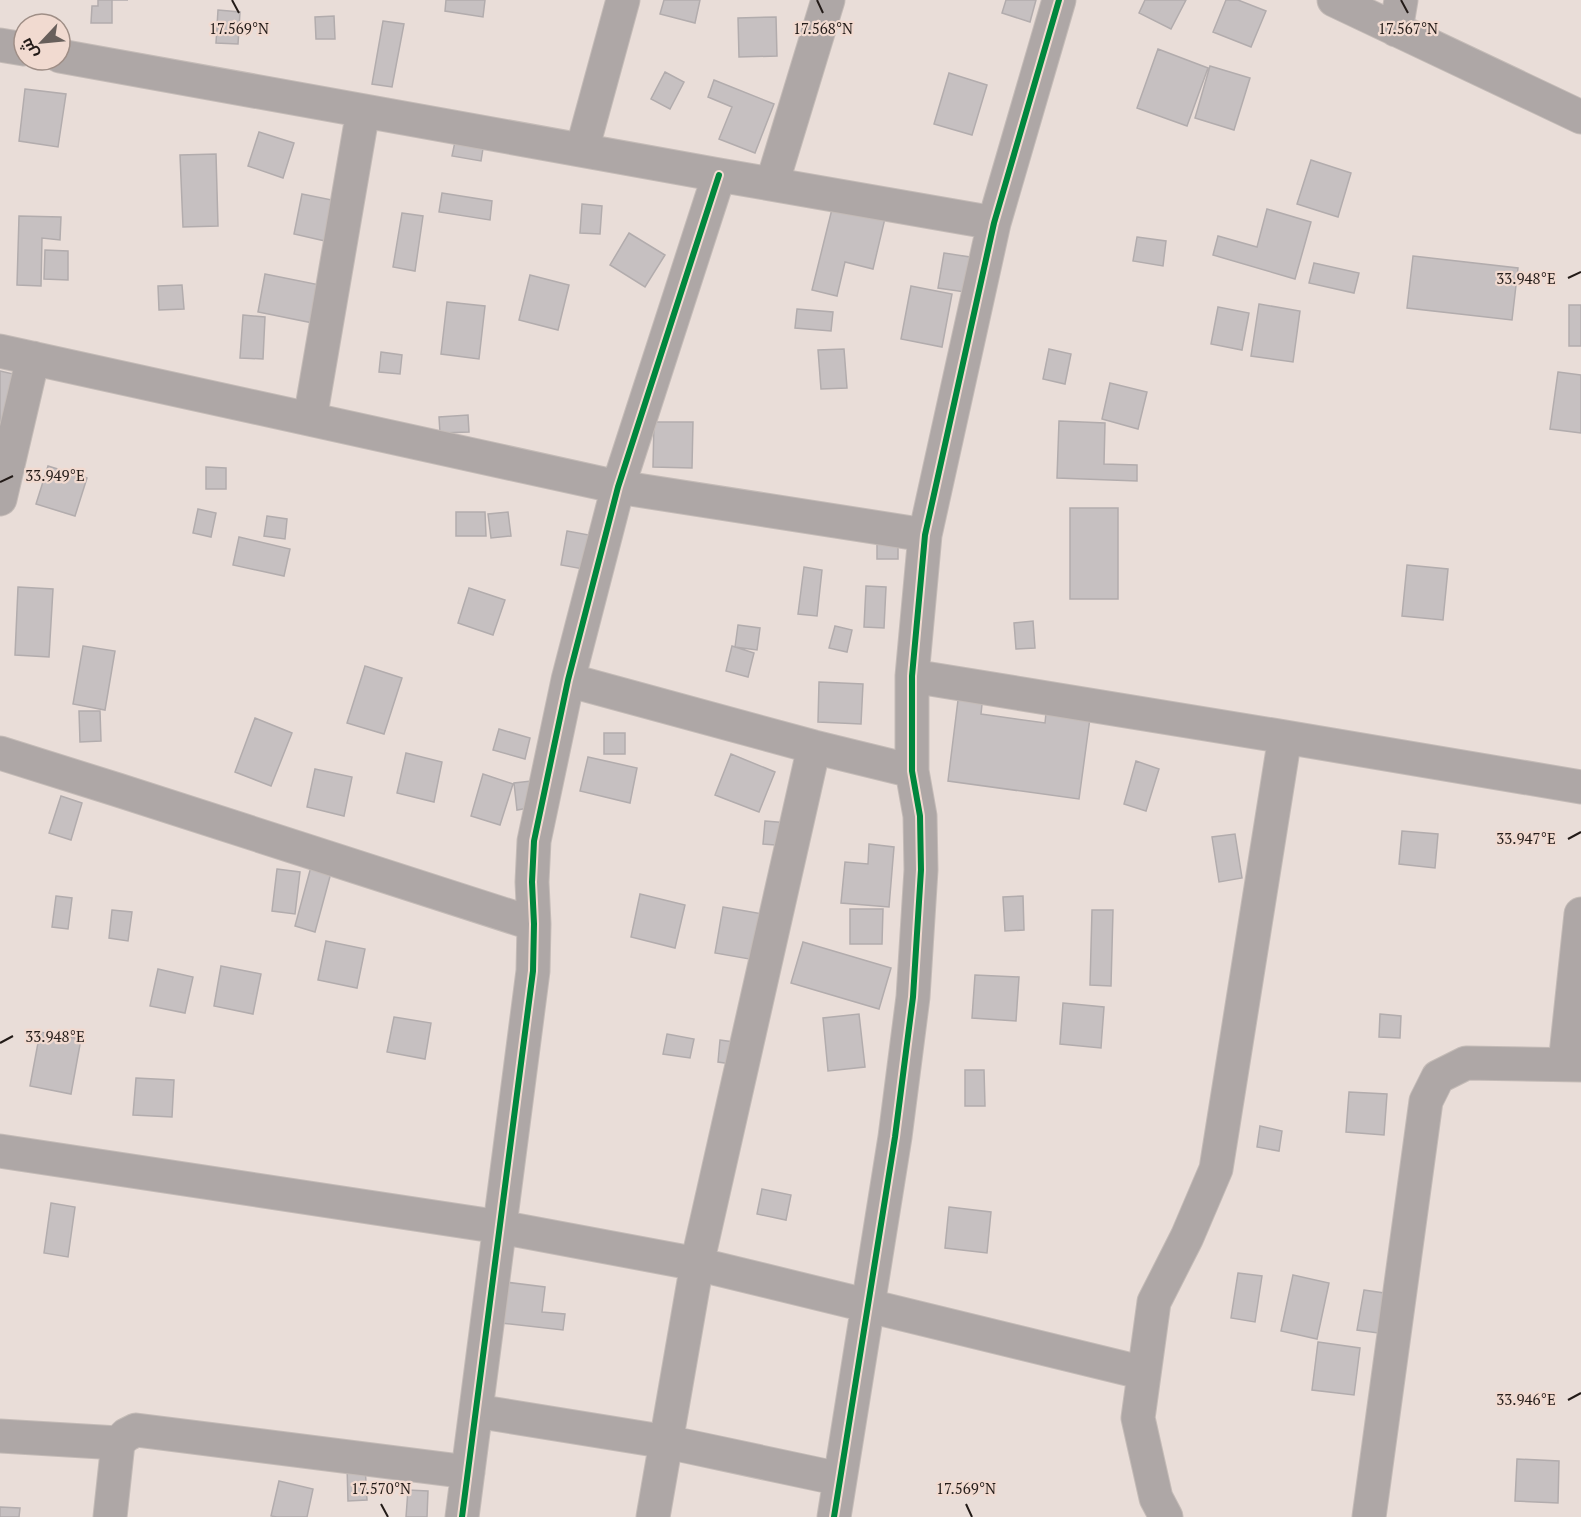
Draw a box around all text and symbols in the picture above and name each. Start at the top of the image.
north arrow [12,12,72,72]
text: 17.569°N [209,18,269,38]
text: 17.568°N [793,18,853,38]
text: 17.567°N [1378,18,1438,38]
text: ش [14,35,43,63]
text: 33.948°E [1496,268,1556,288]
text: 33.949°E [25,465,85,485]
text: 33.947°E [1496,828,1556,848]
text: 33.948°E [25,1026,85,1046]
text: 33.946°E [1496,1389,1556,1409]
text: 17.570°N [351,1478,411,1498]
text: 17.569°N [936,1478,996,1498]

